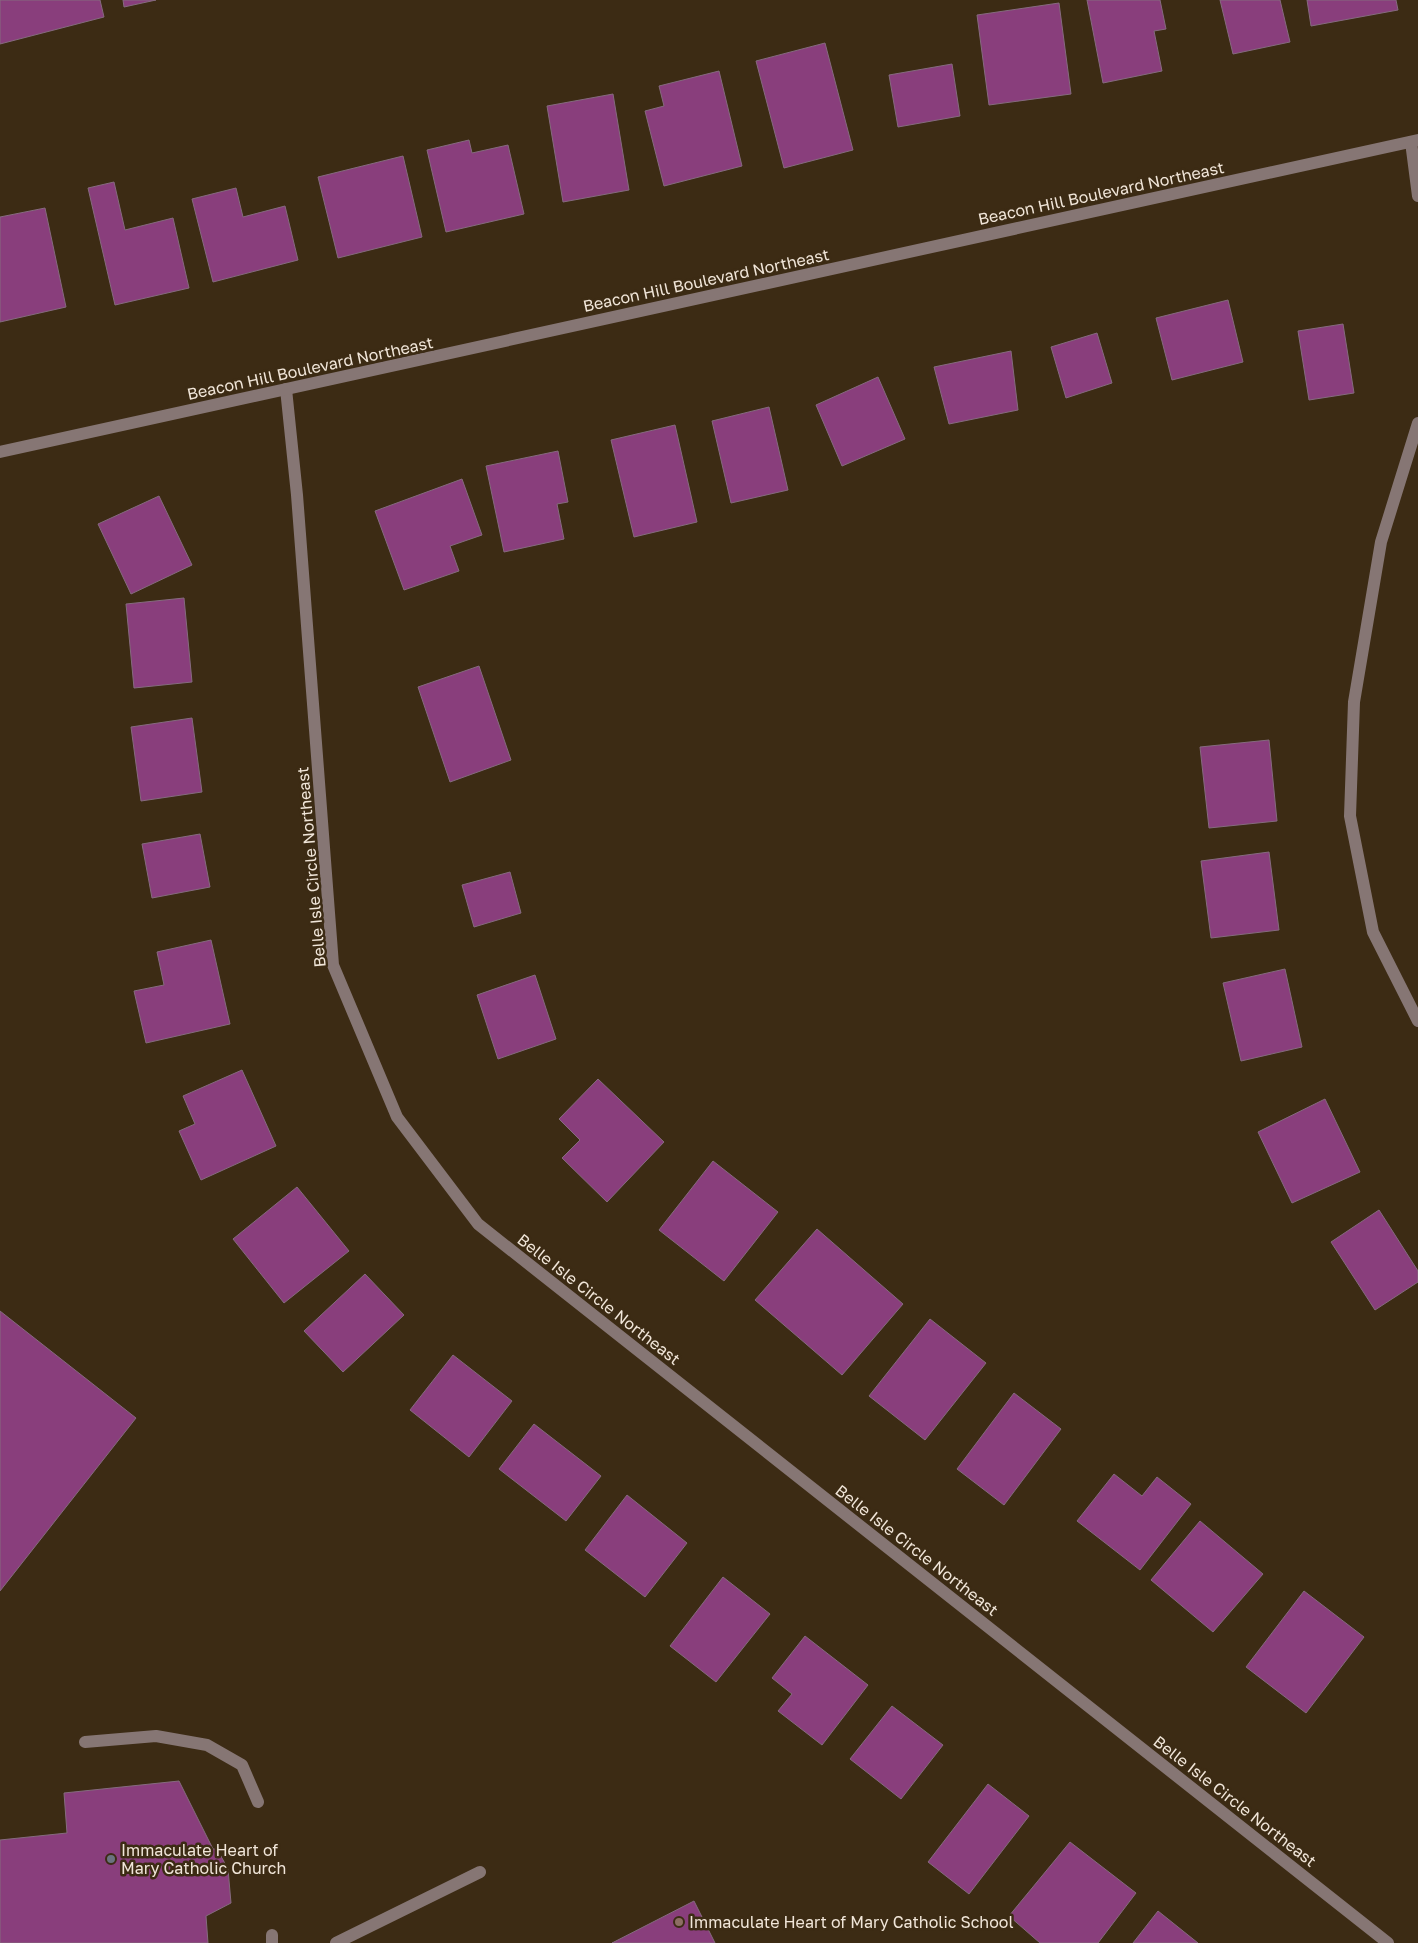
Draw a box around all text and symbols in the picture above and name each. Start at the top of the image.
street label: Beacon Hill Boulevard Northeast [976,157,1226,229]
street label: Beacon Hill Boulevard Northeast [581,244,831,316]
street label: Beacon Hill Boulevard Northeast [185,332,435,404]
street label: Belle Isle Circle Northeast [292,766,330,968]
street label: Belle Isle Circle Northeast [514,1229,684,1369]
street label: Belle Isle Circle Northeast [832,1480,1002,1620]
street label: Belle Isle Circle Northeast [1150,1731,1320,1871]
place label: Immaculate Heart of Mary Catholic Church [121,1840,286,1878]
marker: Immaculate Heart of Mary Catholic Church [105,1853,117,1865]
place label: Immaculate Heart of Mary Catholic School [689,1912,1014,1932]
marker: Immaculate Heart of Mary Catholic School [673,1916,685,1928]

